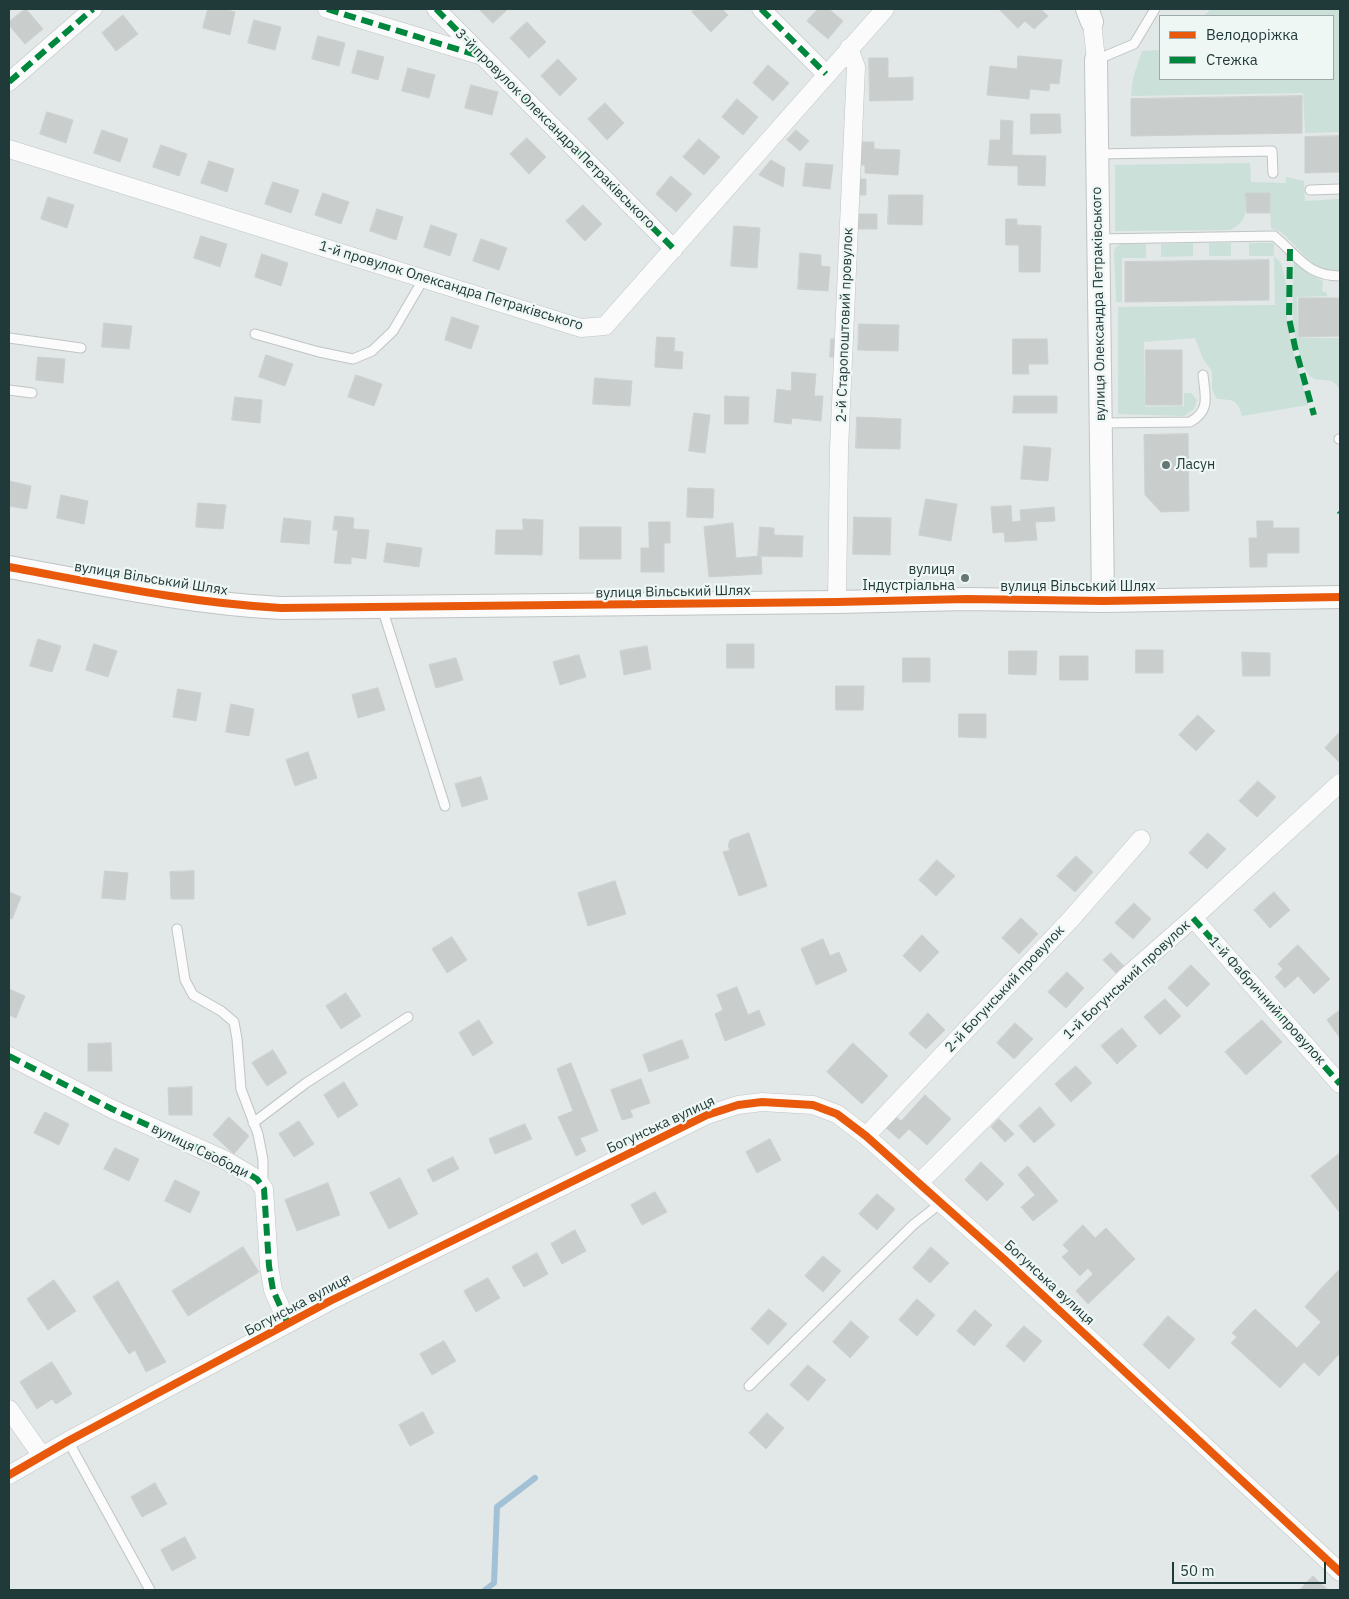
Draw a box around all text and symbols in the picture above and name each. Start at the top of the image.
legend [1159,15,1334,80]
text: Велодоріжка [1206,25,1298,44]
street label: 3-й провулок Олександра Петраківського [452,26,658,232]
text: Стежка [1206,50,1258,69]
street label: вулиця Олександра Петраківського [1089,187,1109,421]
street label: 2-й Старопоштовий провулок [833,227,857,423]
street label: 1-й провулок Олександра Петраківського [317,238,585,334]
place label: Ласун [1176,457,1215,473]
marker: Ласун [1160,459,1172,471]
street label: вулиця Вільський Шлях [73,559,229,599]
place label: вулиця Індустріальна [862,562,955,594]
marker: вулиця Індустріальна [959,572,971,584]
street label: вулиця Вільський Шлях [1000,579,1156,595]
street label: вулиця Вільський Шлях [595,582,751,602]
street label: 1-й Богунський провулок [1060,917,1194,1043]
street label: 2-й Богунський провулок [942,922,1068,1056]
street label: 1-й Фабричний провулок [1205,933,1329,1069]
street label: Богунська вулиця [604,1093,718,1157]
street label: вулиця Свободи [148,1120,252,1182]
street label: Богунська вулиця [1000,1237,1098,1329]
street label: Богунська вулиця [242,1270,354,1340]
scale bar [1174,1552,1328,1584]
text: 50 m [1180,1561,1215,1580]

